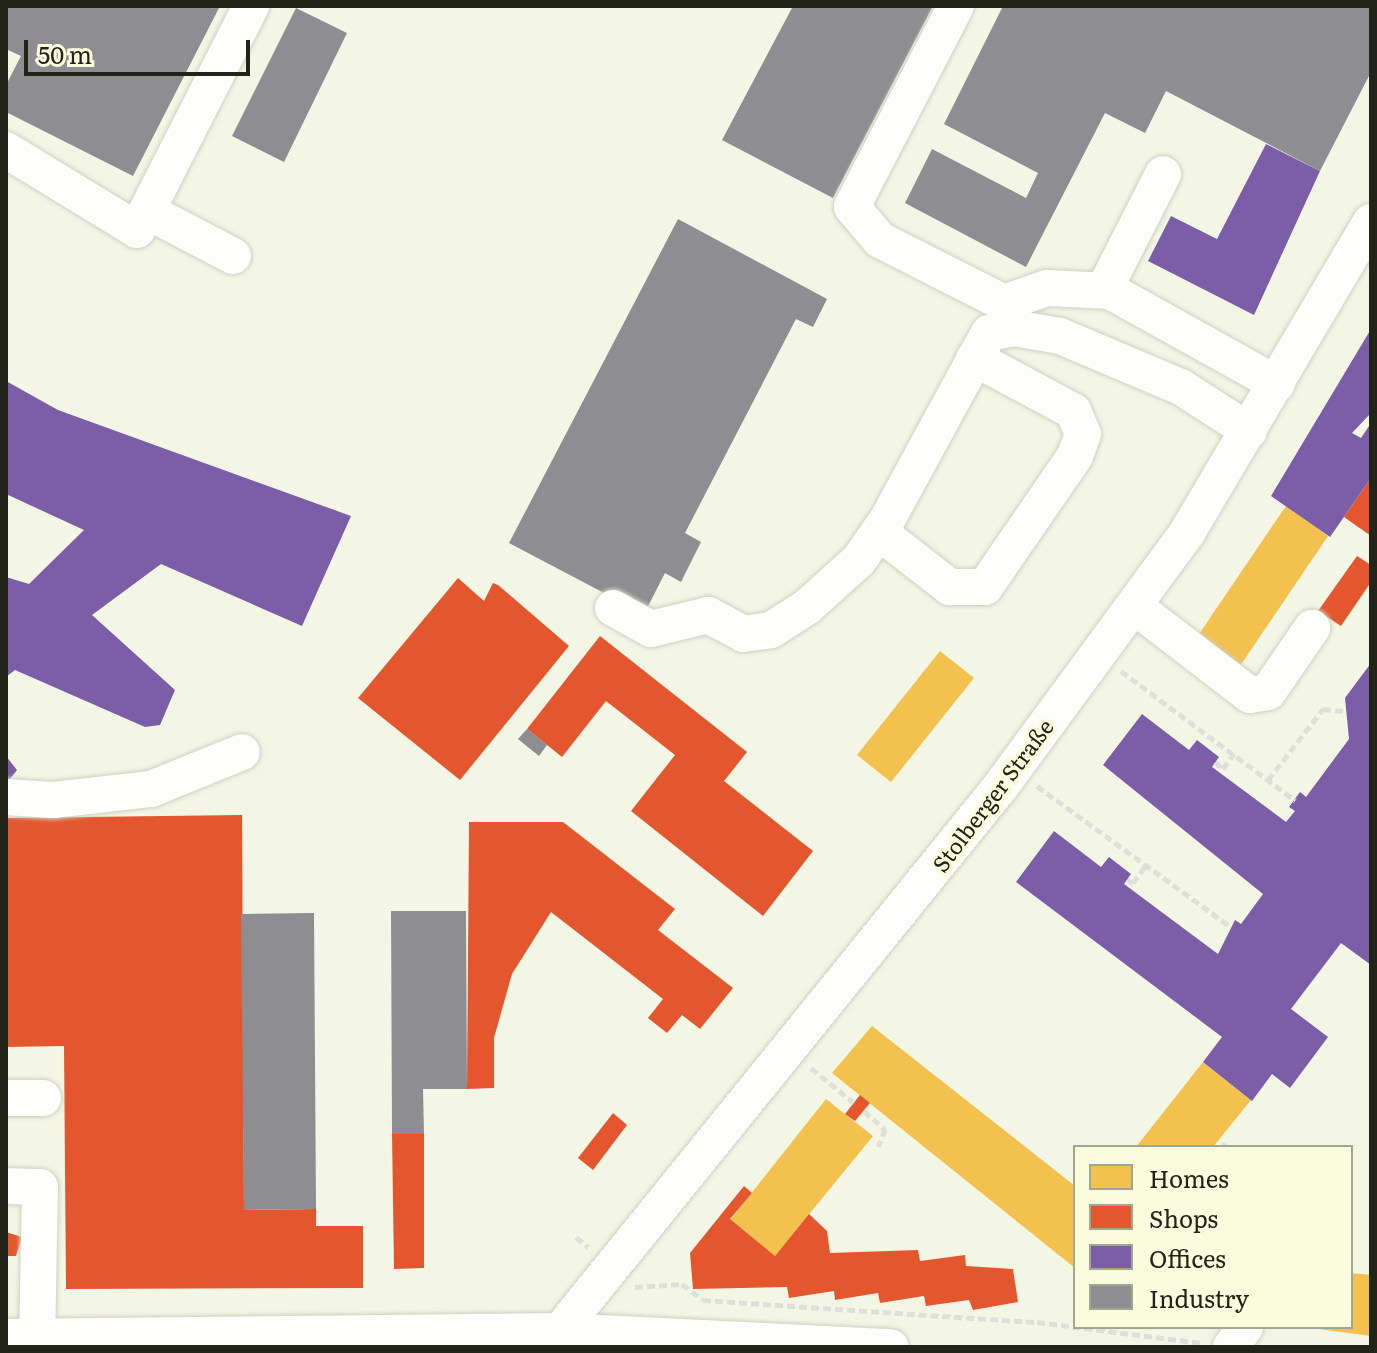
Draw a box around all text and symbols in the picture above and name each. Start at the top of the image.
scale bar [28,24,254,74]
text: 50 m [38,36,92,71]
street label: Stolberger Straße [926,713,1058,877]
legend [1073,1145,1353,1329]
text: Homes [1149,1160,1229,1195]
text: Shops [1149,1200,1218,1235]
text: Offices [1149,1240,1226,1275]
text: Industry [1149,1280,1249,1315]

